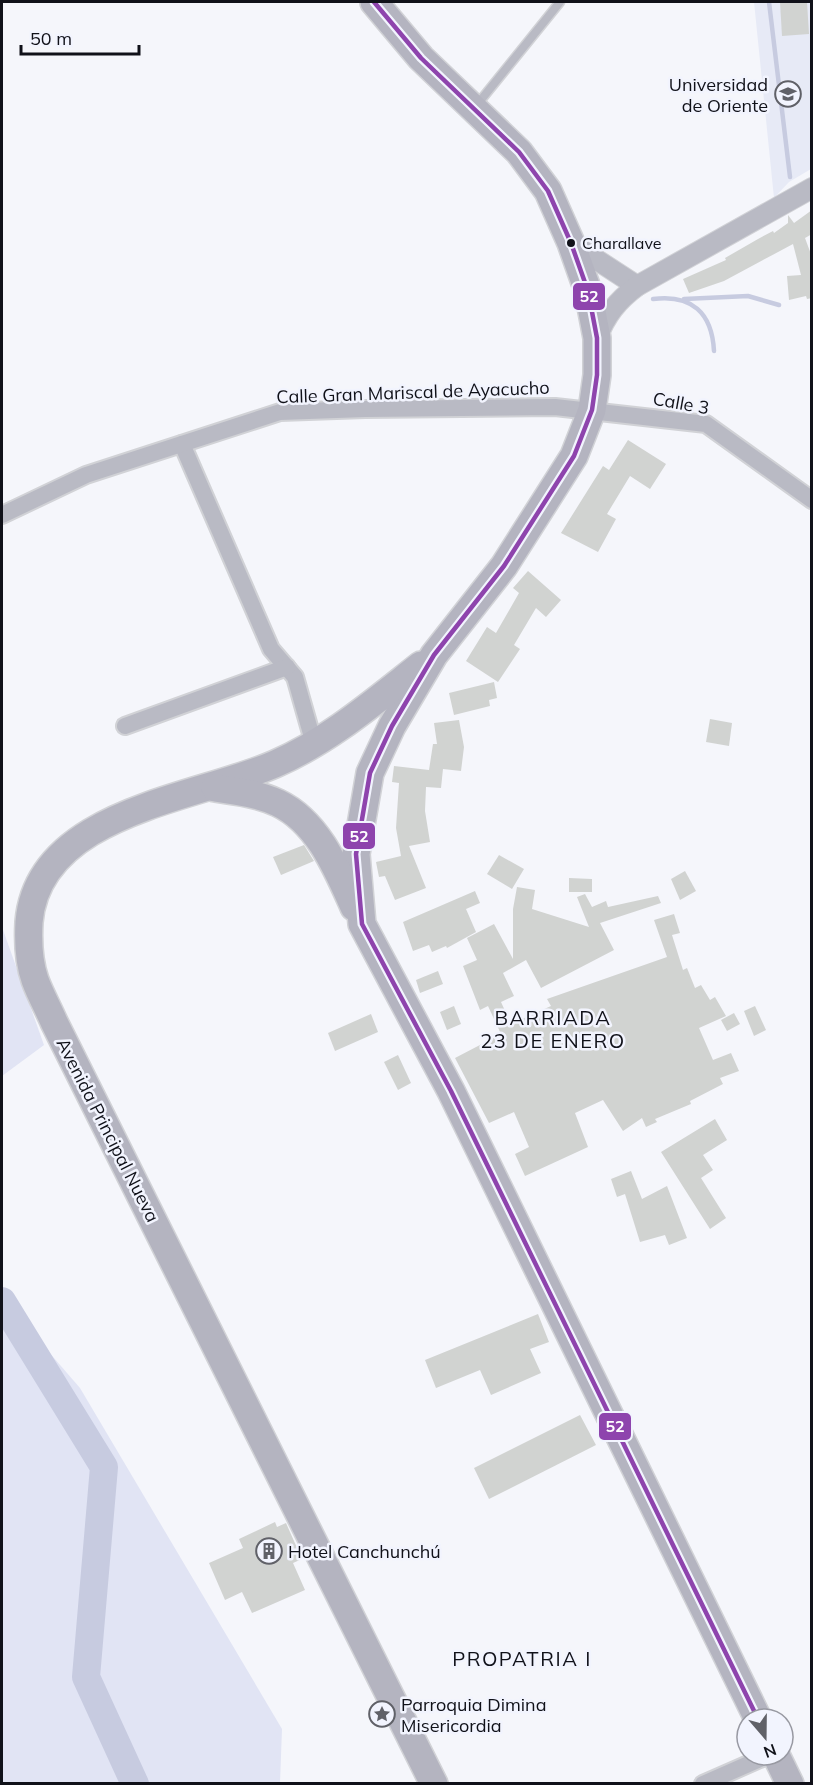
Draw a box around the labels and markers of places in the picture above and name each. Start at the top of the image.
place label: Universidad de Oriente [669,73,768,117]
school or university icon: Universidad de Oriente [773,79,803,109]
place label: Charallave [582,233,661,253]
marker: Charallave [565,237,577,249]
building icon: Hotel Canchunchú [254,1536,284,1566]
place label: Hotel Canchunchú [288,1540,441,1563]
place label: Parroquia Dimina Misericordia [401,1693,546,1737]
place icon: Parroquia Dimina Misericordia [367,1699,397,1729]

